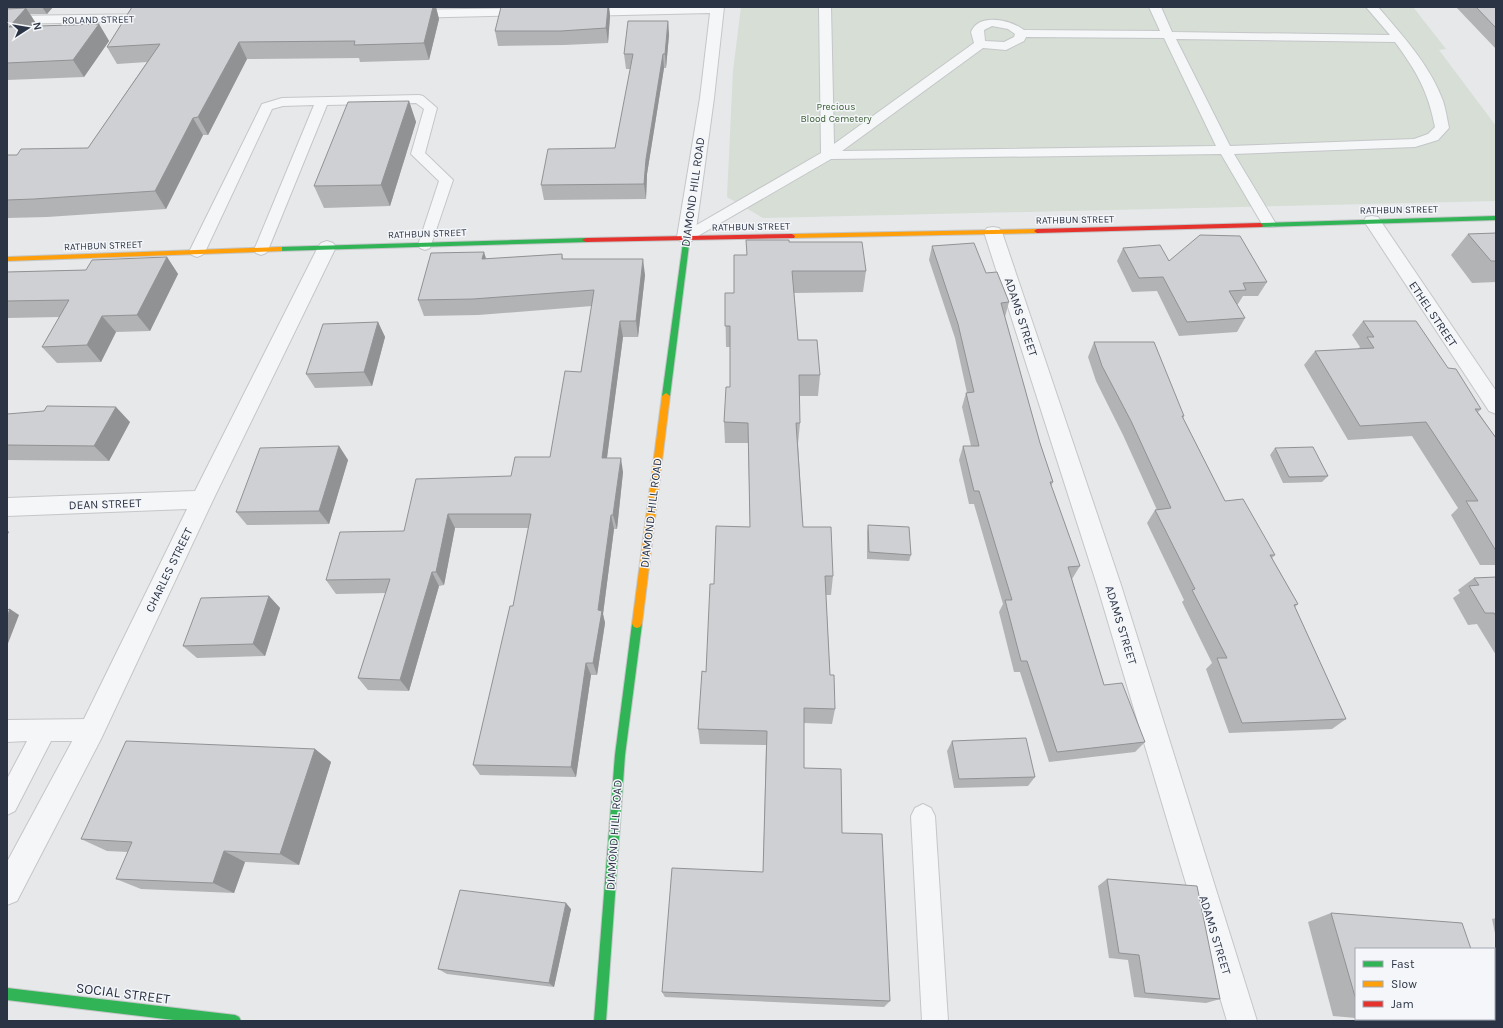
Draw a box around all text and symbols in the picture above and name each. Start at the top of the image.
north arrow [8,8,48,48]
street label: ROLAND STREET [62,13,134,27]
text: N [30,21,44,31]
park label: Precious Blood Cemetery [800,101,872,125]
street label: DIAMOND HILL ROAD [678,136,708,248]
street label: RATHBUN STREET [1360,203,1438,217]
street label: RATHBUN STREET [1036,213,1114,227]
street label: RATHBUN STREET [712,220,790,234]
street label: RATHBUN STREET [388,227,466,241]
street label: RATHBUN STREET [64,239,142,253]
street label: ADAMS STREET [1002,276,1040,358]
street label: ETHEL STREET [1406,279,1460,349]
street label: DIAMOND HILL ROAD [637,457,665,569]
street label: DEAN STREET [68,496,142,512]
street label: CHARLES STREET [143,526,195,614]
street label: ADAMS STREET [1102,584,1140,666]
street label: DIAMOND HILL ROAD [603,779,625,891]
street label: ADAMS STREET [1196,894,1234,976]
legend [1355,948,1495,1020]
text: Fast [1391,957,1415,971]
text: Slow [1391,977,1417,991]
street label: SOCIAL STREET [75,979,171,1008]
text: Jam [1391,997,1414,1011]

